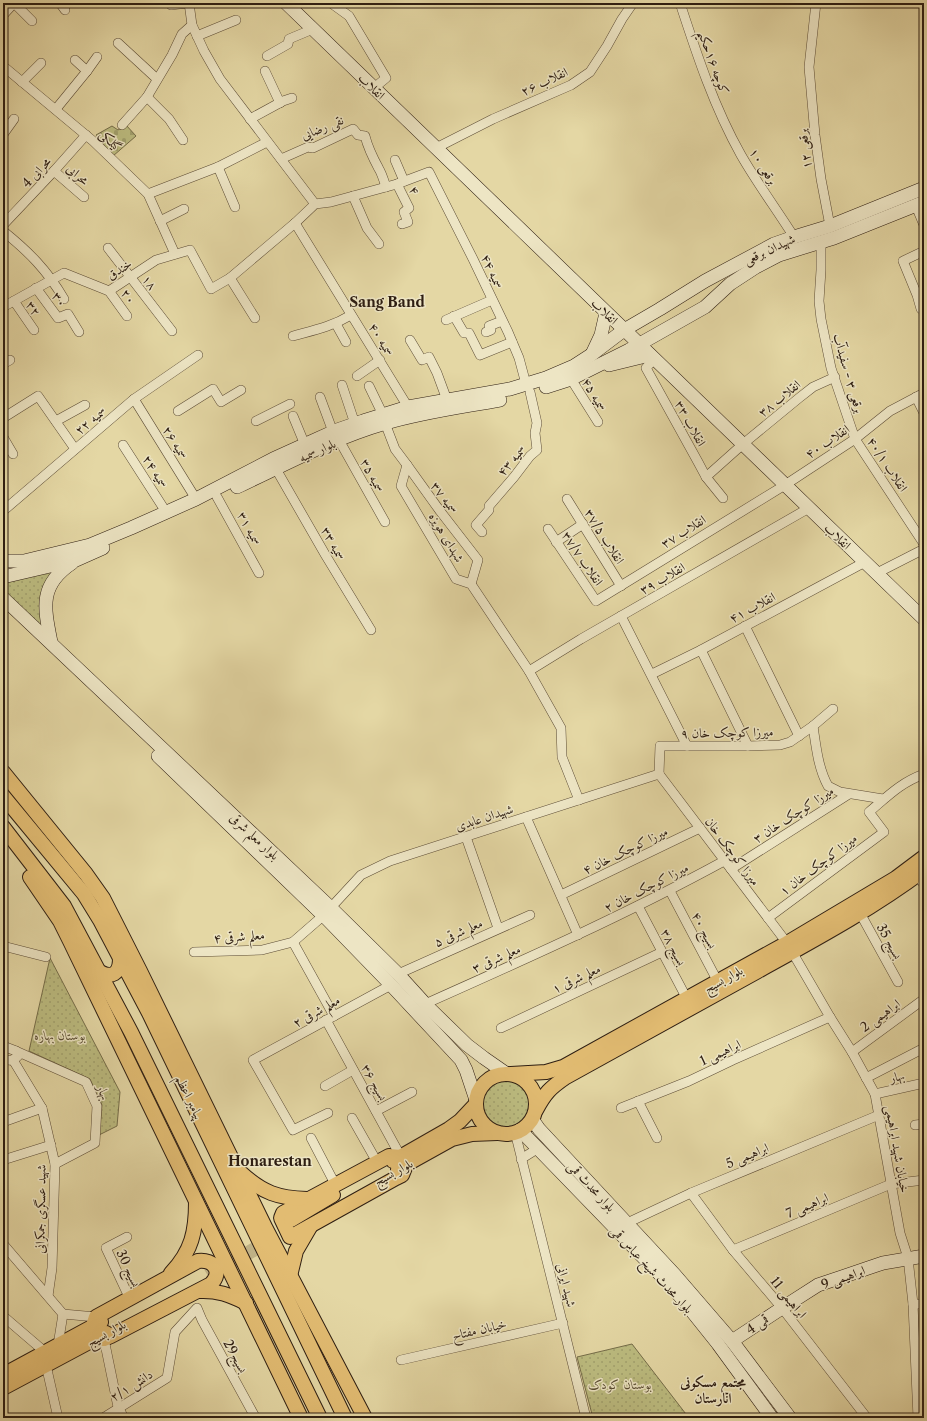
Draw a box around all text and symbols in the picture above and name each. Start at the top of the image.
street label: کوچه ۱۶حکیم [689,28,733,98]
street label: انقلاب ۲۶ [518,63,571,100]
street label: انقلاب [355,69,389,103]
street label: نقی رضایی [298,111,347,146]
street label: گیلکی [95,126,125,156]
street label: برقعی ۱۲ [794,127,816,170]
street label: برقعی ۱۰ [745,145,782,189]
street label: محرابی 4 [18,153,56,192]
street label: محرابی [62,160,93,190]
street label: ۴ [406,183,424,197]
street label: شهیدان برقعی [741,230,798,270]
street label: سمیه ۴۴ [478,251,508,291]
street label: خندق [103,255,135,283]
street label: ۱۸ [139,271,161,293]
street label: ۲۰ [118,285,140,307]
street label: ۳۰ [49,288,71,310]
district label: Sang Band [349,293,425,311]
street label: انقلاب [588,294,622,328]
street label: ۳۲ [23,297,45,319]
street label: سمیه ۴۰ [366,320,398,359]
street label: برقعی ۳ - سفیدآب [828,331,868,416]
street label: سمیه ۴۵ [579,375,611,414]
street label: انقلاب ۳۸ [755,376,804,421]
street label: انقلاب ۳۳ [671,397,710,449]
street label: سمیه ۲۲ [71,402,109,438]
street label: انقلاب ۴۰ [802,420,853,462]
street label: سمیه ۲۶ [160,423,192,462]
street label: انقلاب ۴۰/۱ [864,434,912,495]
street label: بلوار سمیه [296,435,338,466]
street label: سمیه ۴۳ [493,441,529,479]
street label: سمیه ۲۴ [140,452,172,491]
street label: سمیه ۳۵ [357,455,389,495]
street label: سمیه ۳۷ [428,478,462,516]
street label: انقلاب ۳۷/۵ [581,505,628,567]
street label: سمیه ۳۱ [234,508,266,548]
street label: شهدای هویزه [425,509,468,565]
street label: انقلاب ۳۷ [658,511,709,552]
street label: انقلاب [821,519,855,553]
street label: سمیه ۳۳ [318,523,350,563]
street label: انقلاب ۳۷/۷ [558,528,607,589]
street label: انقلاب ۳۹ [636,559,688,598]
street label: انقلاب ۴۱ [726,588,778,627]
street label: میرزا کوچک خان ۹ [680,723,774,742]
street label: میرزا کوچک خان ۳ [750,782,837,847]
street label: شهیدان عابدی [453,800,515,835]
street label: بلوار معلم شرقی [223,809,283,867]
street label: میرزا کوچک خان [701,814,764,889]
street label: میرزا کوچک خان ۴ [580,822,671,878]
street label: میرزا کوچک خان ۱ [776,830,860,899]
street label: میرزا کوچک خان ۲ [601,859,691,916]
street label: بسیج ۴۰ [685,909,721,953]
street label: معلم شرقی ۵ [431,914,487,955]
street label: بسیج 35 [870,920,906,964]
street label: معلم شرقی ۴ [213,926,266,952]
street label: بسیج ۳۸ [654,926,690,970]
street label: معلم شرقی ۳ [469,940,525,981]
street label: معلم شرقی ۱ [549,960,605,1002]
street label: بلوار بسیج [701,962,747,1000]
street label: معلم شرقی ۲ [290,992,345,1036]
street label: ابراهیمی 2 [857,995,904,1036]
park label: بوستان بهاره [34,1027,86,1044]
street label: ابراهیمی 1 [697,1036,744,1070]
street label: بسیج ۳۶ [355,1061,392,1105]
street label: بهار [886,1067,906,1087]
street label: پیامبر اعظم [168,1072,208,1124]
street label: بهار [92,1080,114,1102]
street label: خیابان شهید ابراهیمی [880,1104,914,1194]
street label: ابراهیمی 5 [723,1139,772,1173]
district label: Honarestan [228,1152,312,1170]
street label: بلوار بسیج [371,1155,417,1193]
street label: بلوار محدث قمی [563,1157,620,1216]
street label: شهید عسگری جمکرانی [31,1164,50,1254]
street label: ابراهیمی 7 [783,1189,831,1223]
street label: بلوار محدث شیخ عباس قمی [604,1222,697,1319]
street label: بسیج 30 [110,1247,145,1291]
street label: شهید ایرانی [553,1261,580,1309]
street label: ابراهیمی 9 [819,1262,868,1294]
street label: ابراهیمی 11 [766,1273,811,1322]
street label: قمی 4 [743,1311,772,1339]
street label: خیابان مفتاح [450,1315,509,1347]
street label: بلوار بسیج [84,1316,130,1354]
street label: بسیج29 [217,1336,252,1378]
street label: دانش ۲/۱ [107,1366,156,1406]
district label: مجتمع مسکونی انارستان [679,1373,746,1407]
park label: بوستان کودک [588,1376,652,1393]

